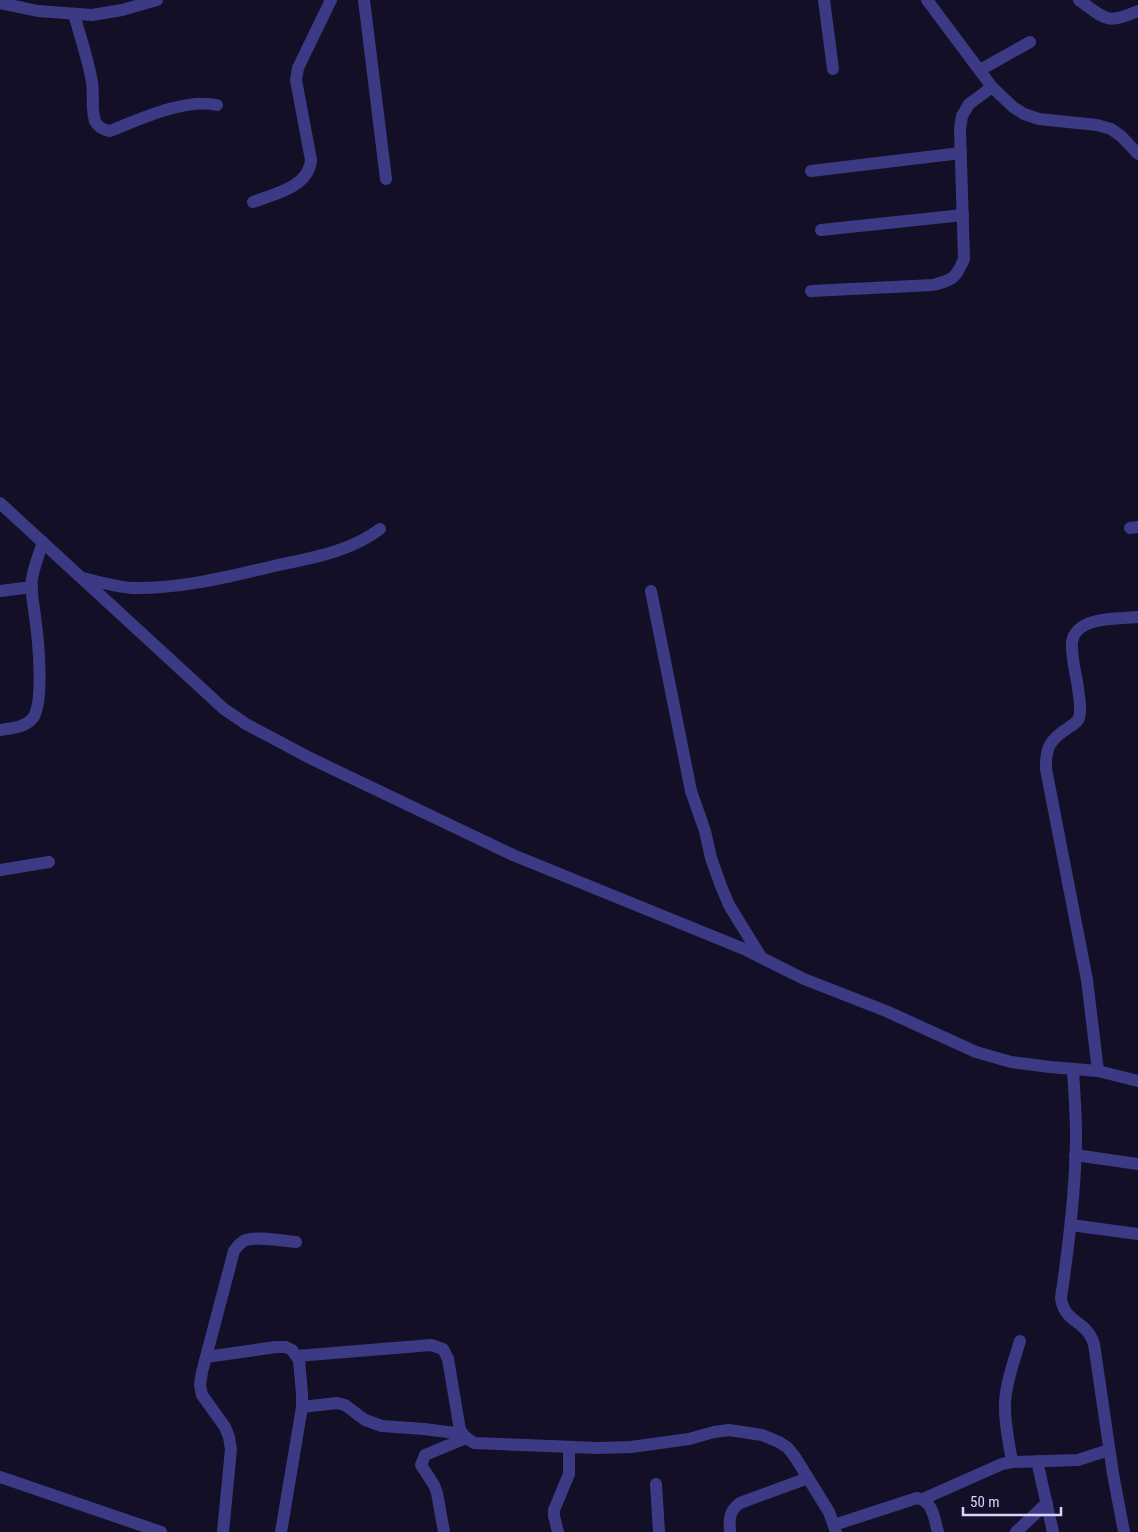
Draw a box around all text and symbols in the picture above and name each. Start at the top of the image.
scale bar [963,1484,1060,1516]
text: 50 m [970,1493,1000,1511]

